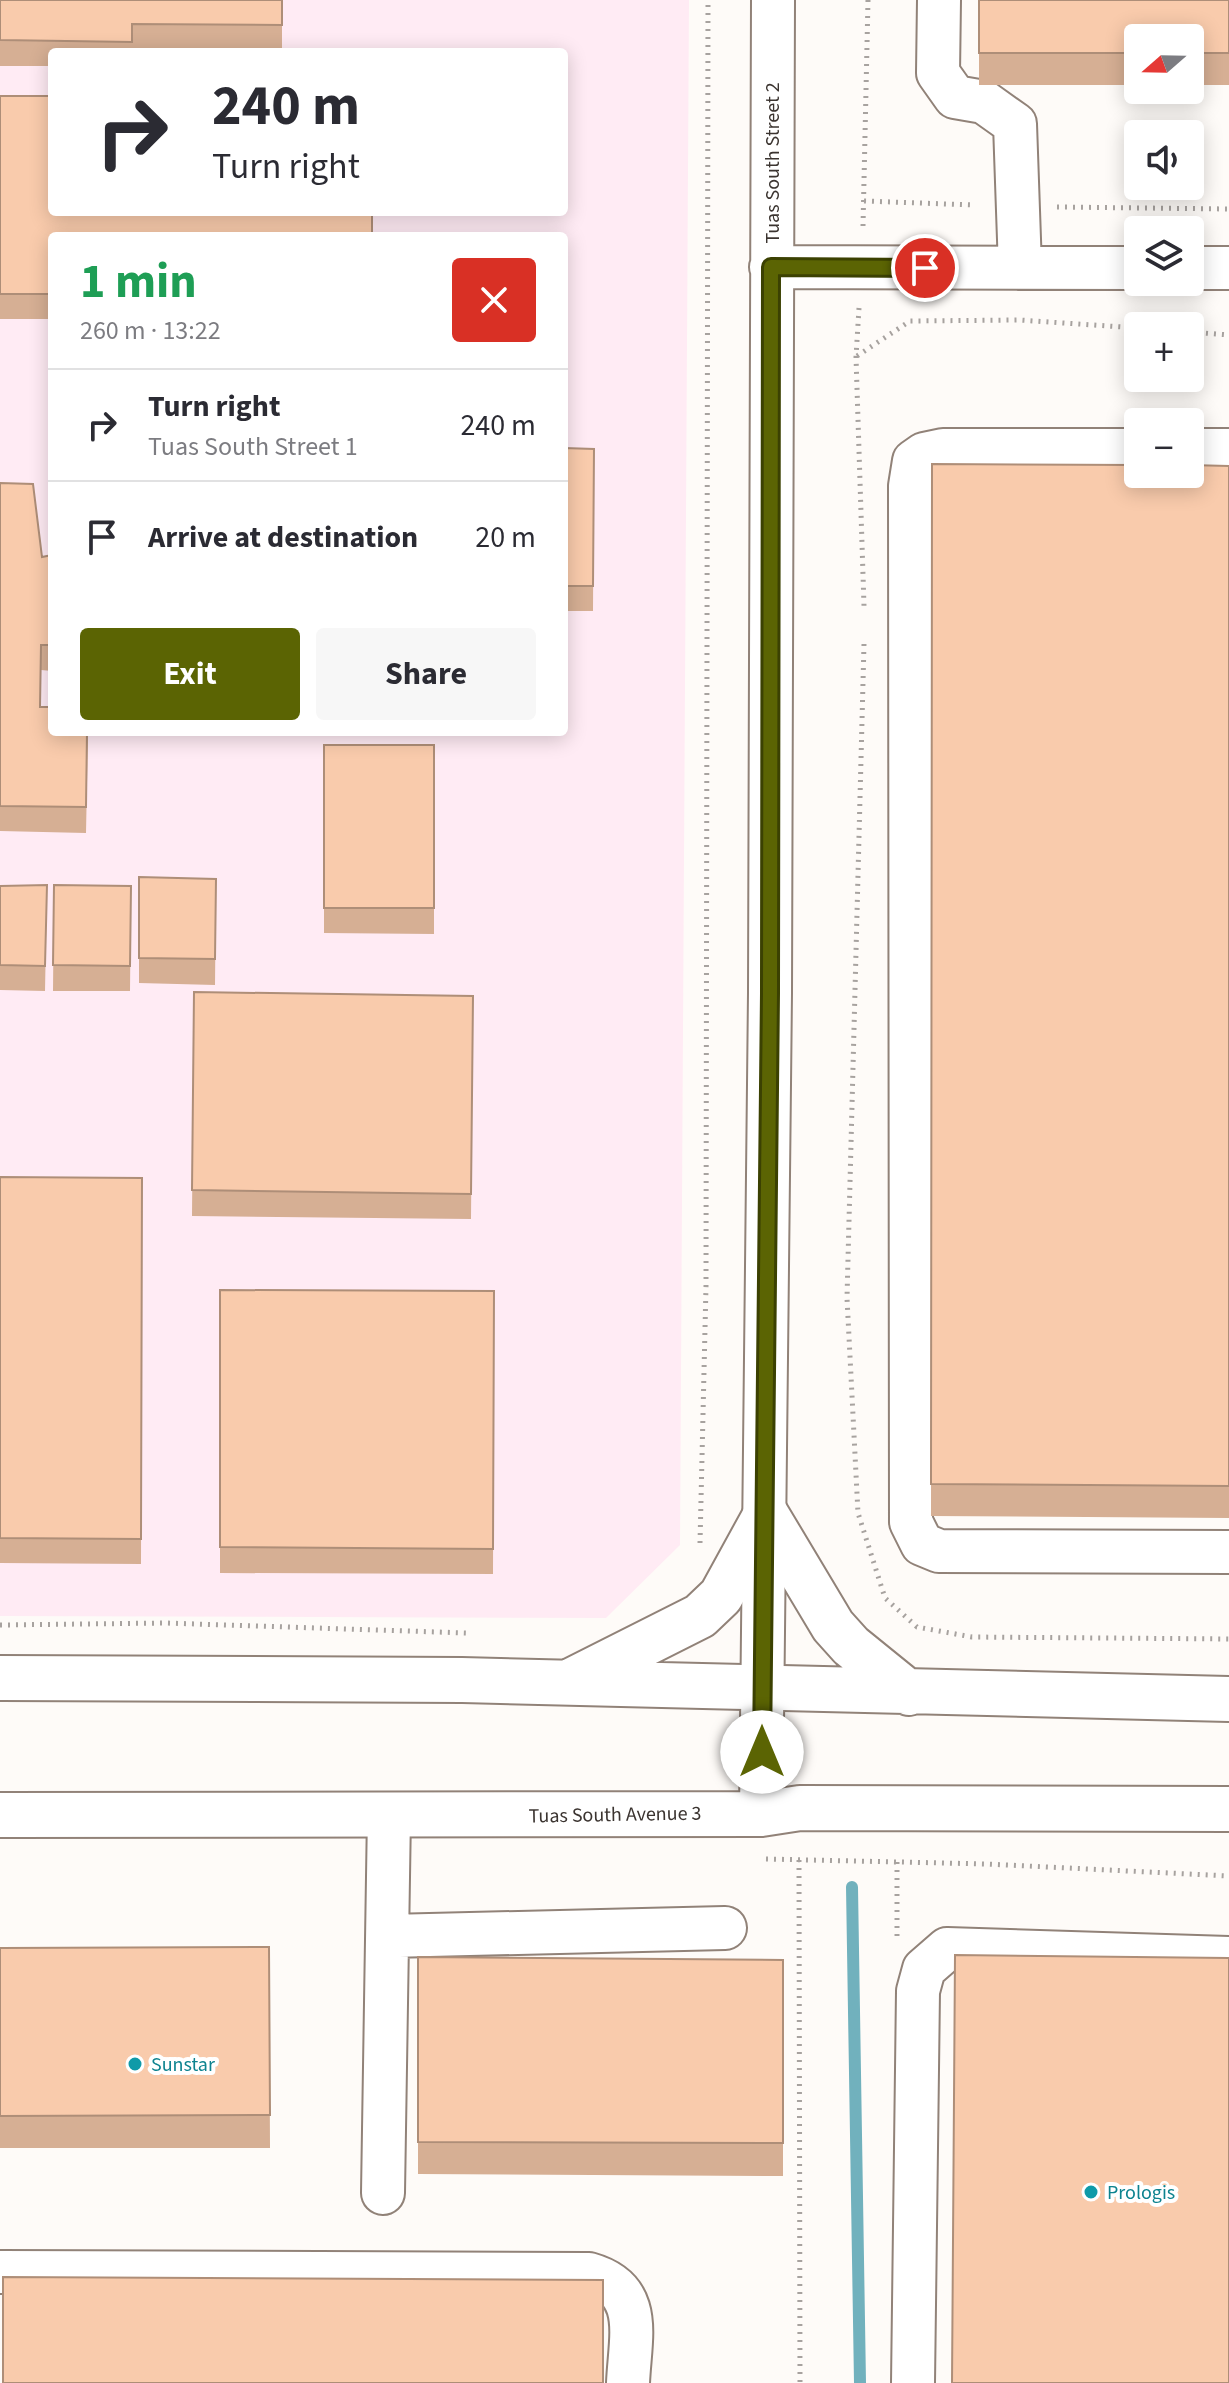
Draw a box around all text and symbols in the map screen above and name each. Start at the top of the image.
north arrow [1124,24,1204,104]
map controls [1124,24,1204,488]
text: 240 m [212,67,360,146]
icon: right [80,80,184,184]
street label: Tuas South Street 2 [759,82,787,244]
button: sound [1124,120,1204,200]
text: Turn right [212,141,360,192]
button: layers [1124,216,1204,296]
pin [891,234,959,302]
icon: arrive [903,246,947,290]
text: 1 min [80,248,197,316]
button: close [452,258,536,342]
text: 260 m · 13:22 [80,312,221,349]
button: + [1124,312,1204,392]
text: Turn right [148,385,280,428]
icon: right [80,403,124,447]
text: 240 m [460,404,536,447]
button: − [1124,408,1204,488]
text: Tuas South Street 1 [148,428,358,465]
icon: arrive [80,515,124,559]
text: Arrive at destination [148,516,418,559]
text: 20 m [475,516,536,559]
button: Exit [80,628,300,720]
button: Share [316,628,536,720]
position arrow [720,1710,804,1794]
street label: Tuas South Avenue 3 [528,1799,702,1831]
place label: Sunstar [151,2051,215,2079]
marker: Sunstar [126,2055,144,2073]
place label: Prologis [1107,2179,1175,2207]
marker: Prologis [1082,2183,1100,2201]

